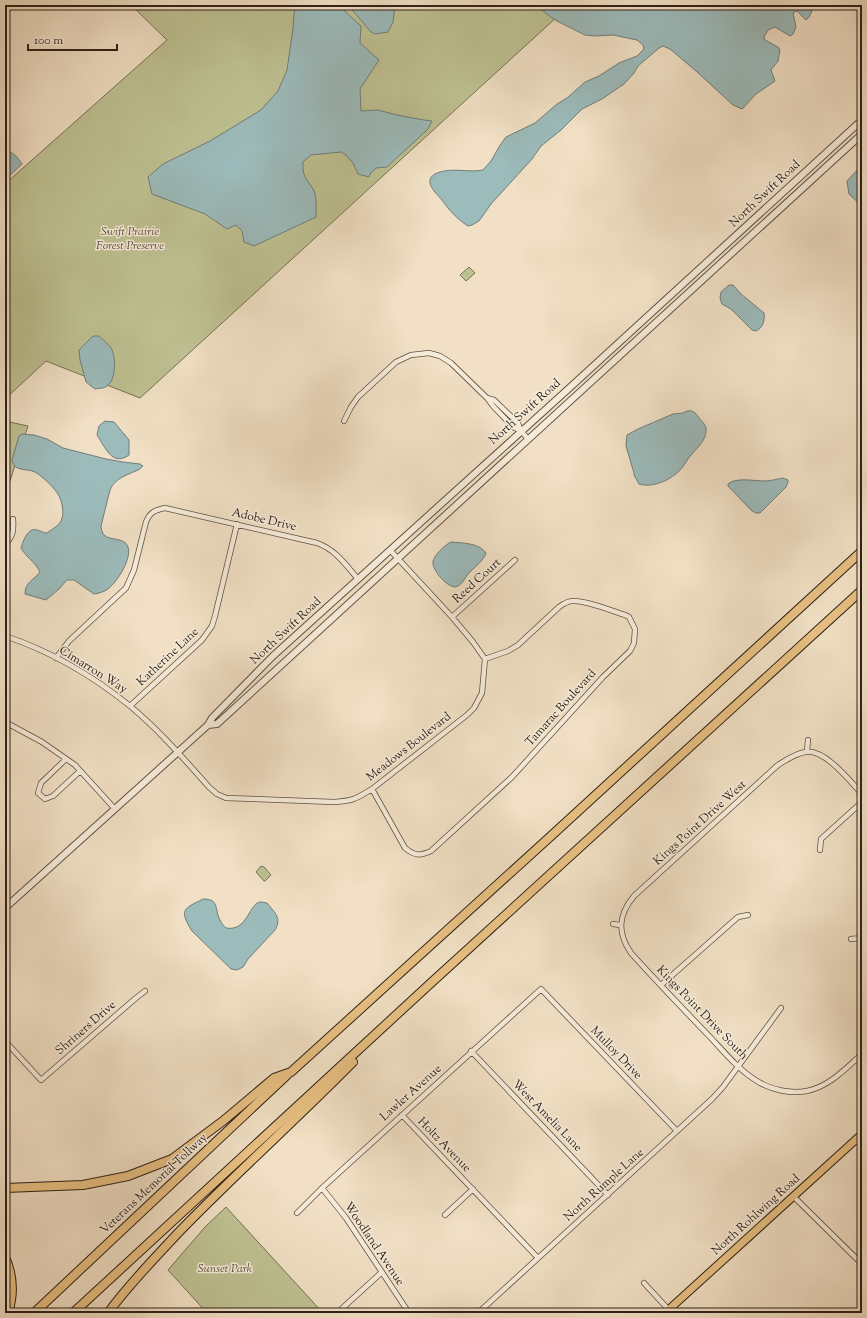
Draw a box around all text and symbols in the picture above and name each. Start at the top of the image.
scale bar [28,26,117,52]
text: 100 m [34,32,63,50]
street label: North Swift Road [725,156,805,232]
park label: Swift Prairie Forest Preserve [96,223,164,255]
street label: North Swift Road [485,375,565,449]
street label: Adobe Drive [230,504,298,536]
street label: Reed Court [449,554,505,608]
street label: North Swift Road [246,593,326,669]
street label: Katherine Lane [133,623,203,691]
street label: Cimarron Way [55,642,131,698]
street label: Tamarac Boulevard [521,665,601,751]
street label: Meadows Boulevard [363,708,456,786]
street label: Kings Point Drive West [649,776,751,870]
street label: Kings Point Drive South [652,962,752,1064]
street label: Shriners Drive [52,996,121,1059]
street label: Mulloy Drive [586,1022,646,1084]
street label: Lawler Avenue [376,1060,446,1126]
street label: West Amelia Lane [508,1076,587,1156]
street label: Holtz Avenue [413,1113,475,1177]
street label: Veterans Memorial Tollway [96,1129,212,1239]
street label: North Rumple Lane [560,1144,648,1226]
street label: North Rohlwing Road [708,1170,805,1260]
street label: Woodland Avenue [339,1199,409,1290]
park label: Sunset Park [198,1260,253,1278]

